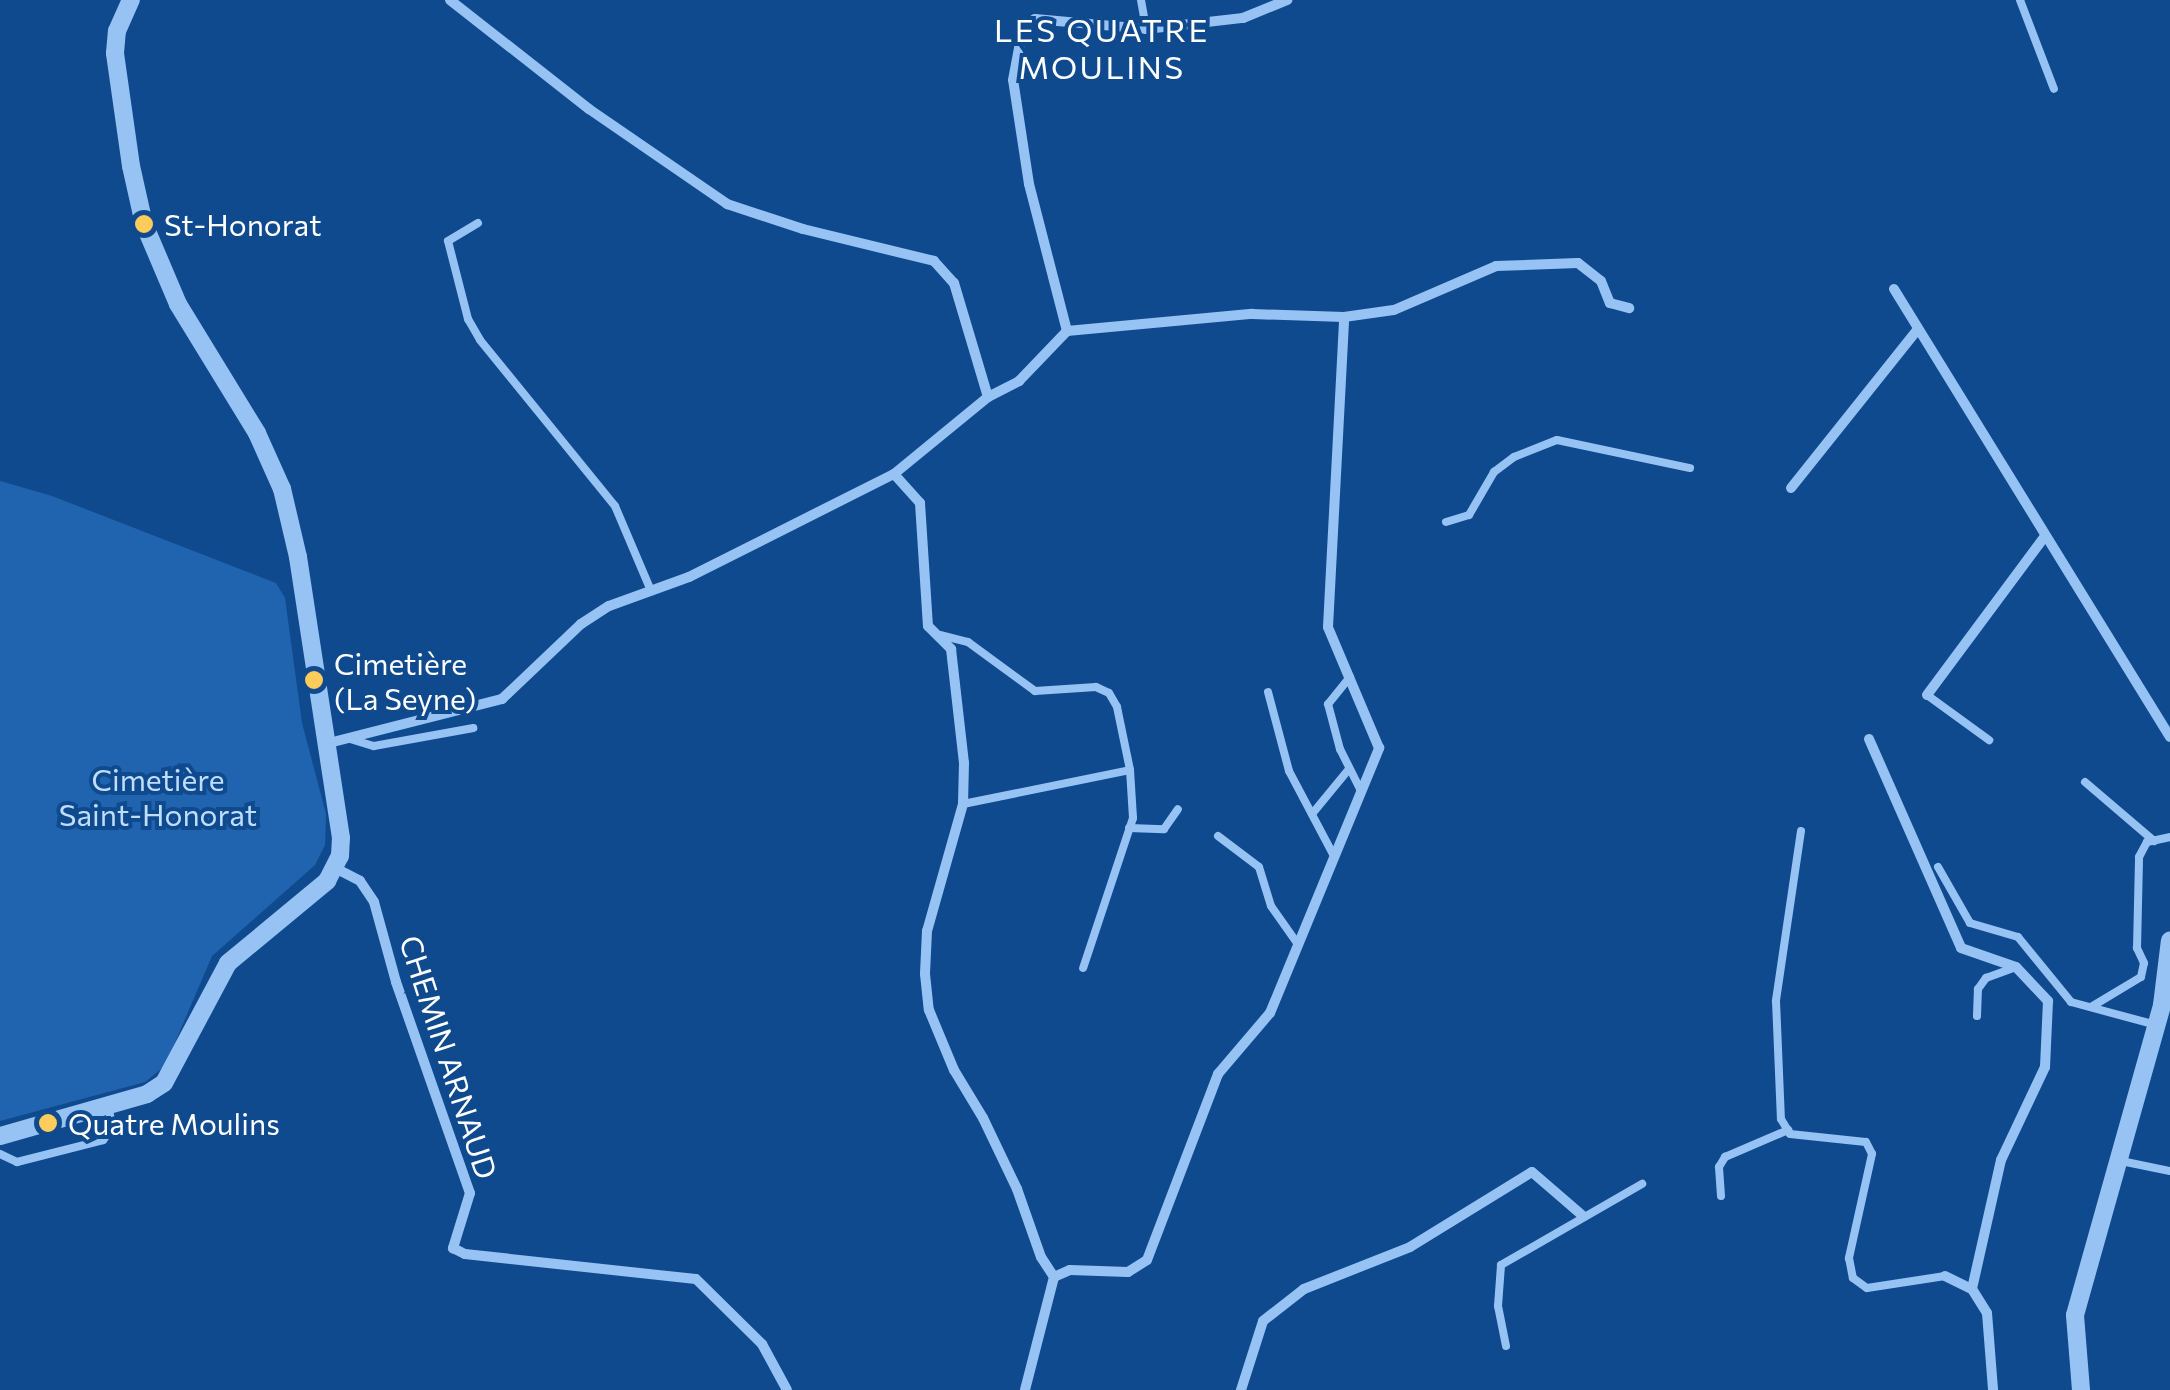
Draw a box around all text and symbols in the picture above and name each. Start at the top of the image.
district label: LES QUATRE MOULINS [994,11,1210,86]
place label: St-Honorat [164,206,321,242]
marker: St-Honorat [133,213,155,235]
place label: Cimetière (La Seyne) [334,645,476,716]
marker: Cimetière (La Seyne) [303,669,325,691]
park label: Cimetière Saint-Honorat [59,761,257,832]
street label: CHEMIN ARNAUD [393,931,505,1183]
place label: Quatre Moulins [68,1105,280,1141]
marker: Quatre Moulins [37,1112,59,1134]

